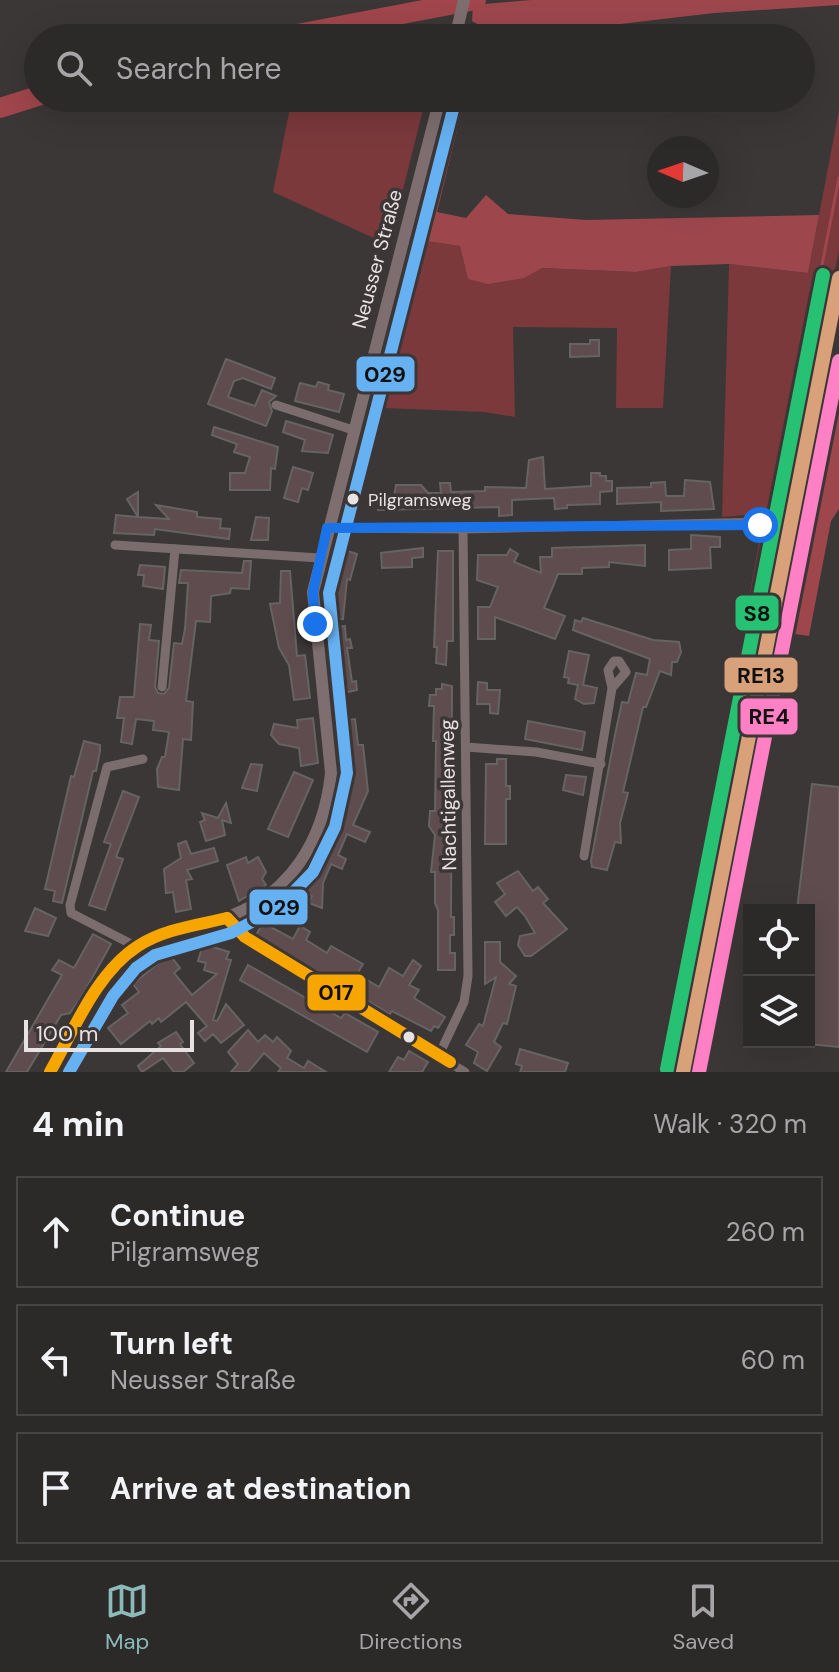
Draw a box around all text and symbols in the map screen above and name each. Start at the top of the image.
search box [24,24,815,112]
icon: search [52,46,96,90]
text: Search here [116,49,282,88]
north arrow [647,136,719,208]
street label: Neusser Straße [346,187,408,331]
line badge: 029 [355,355,416,393]
text: 029 [364,360,406,389]
place label: Pilgramsweg [368,488,472,512]
marker: Pilgramsweg [345,491,361,507]
route start [742,507,778,543]
line badge: S8 [734,594,780,632]
text: S8 [743,599,771,628]
route end [297,606,333,642]
line badge: RE13 [723,656,799,694]
text: RE13 [737,661,785,690]
line badge: RE4 [739,697,799,736]
text: RE4 [748,702,790,731]
street label: Nachtigallenweg [434,719,462,871]
line badge: 029 [248,888,309,926]
text: 029 [258,893,300,922]
map controls [743,904,815,1048]
button: locate [743,904,815,976]
line badge: 017 [306,973,367,1012]
button: layers [743,976,815,1048]
text: 017 [318,978,354,1007]
scale bar [24,1016,194,1052]
text: 100 m [36,1019,98,1048]
unlabelled marker [401,1029,417,1045]
text: 4 min [32,1102,124,1147]
text: Walk · 320 m [653,1107,807,1141]
text: Continue [110,1196,245,1235]
icon: ahead [34,1210,78,1254]
text: 260 m [726,1215,805,1249]
text: Pilgramsweg [110,1235,260,1269]
text: Turn left [110,1324,233,1363]
icon: left [34,1338,78,1382]
text: 60 m [741,1343,805,1377]
text: Neusser Straße [110,1363,296,1397]
icon: arrive [34,1466,78,1510]
text: Arrive at destination [110,1469,411,1508]
tab: Map [105,1579,149,1656]
tab: Directions [359,1579,463,1656]
tab: Saved [672,1579,734,1656]

